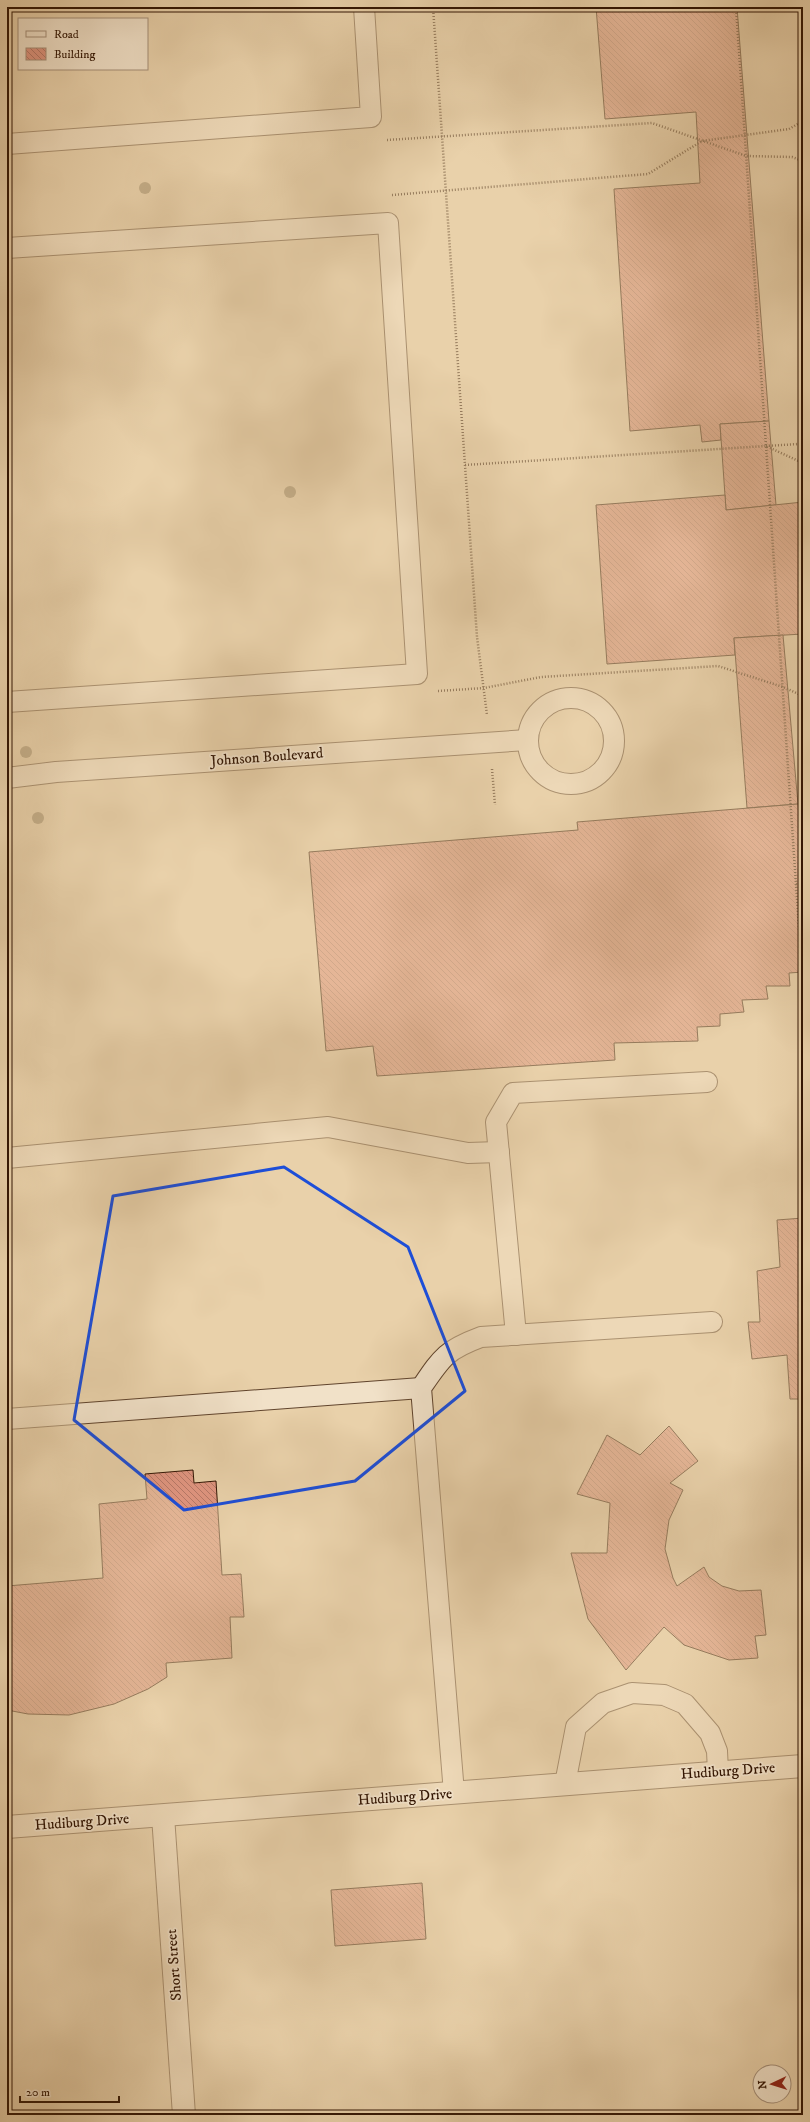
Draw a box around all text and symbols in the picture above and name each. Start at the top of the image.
legend [18,18,148,70]
text: Road [54,27,79,42]
text: Building [54,47,95,62]
street label: Johnson Boulevard [208,744,324,771]
street label: Hudiburg Drive [680,1758,776,1784]
street label: Hudiburg Drive [357,1784,453,1810]
street label: Hudiburg Drive [34,1809,130,1835]
street label: Short Street [162,1928,186,2002]
north arrow [752,2064,792,2104]
scale bar [20,2078,119,2104]
text: N [756,2080,770,2090]
text: 20 m [26,2085,50,2100]

